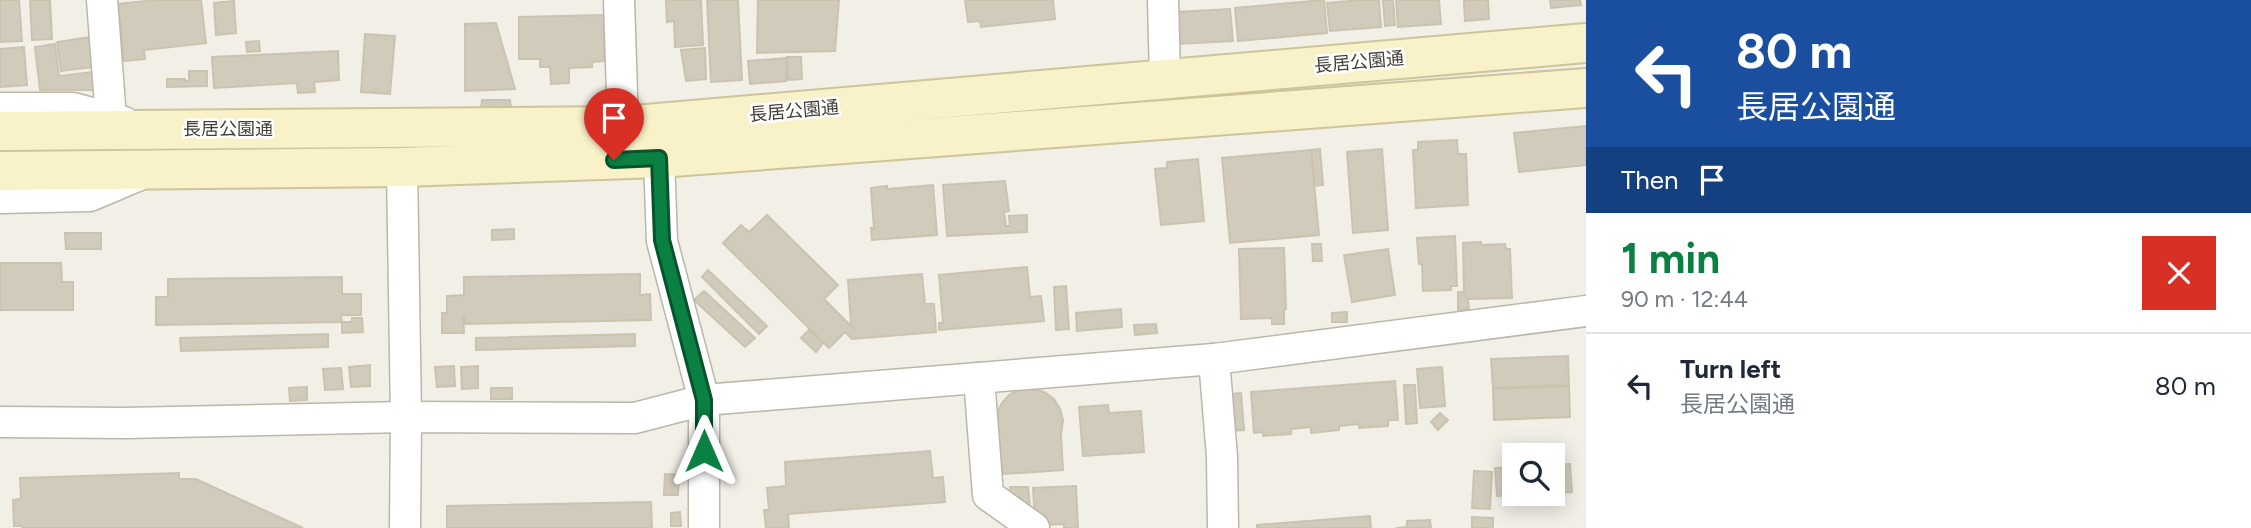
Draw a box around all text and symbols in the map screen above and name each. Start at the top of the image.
text: 80 m [1736,21,1852,80]
icon: left [1621,28,1712,119]
street label: 長居公園通 [1313,47,1405,77]
pin [584,88,644,160]
text: 長居公園通 [1736,88,1896,126]
street label: 長居公園通 [748,96,840,126]
icon: arrive [595,99,633,137]
street label: 長居公園通 [183,118,273,140]
icon: arrive [1693,161,1731,199]
text: Then [1621,164,1679,196]
text: 1 min [1621,233,1720,284]
button: close [2142,236,2216,310]
text: 90 m · 12:44 [1621,285,1748,313]
text: Turn left [1680,353,1781,385]
icon: left [1621,367,1659,405]
text: 80 m [2155,370,2216,402]
text: 長居公園通 [1680,390,1795,418]
position arrow [667,414,741,488]
map controls [1502,443,1565,506]
button: search [1502,443,1565,506]

